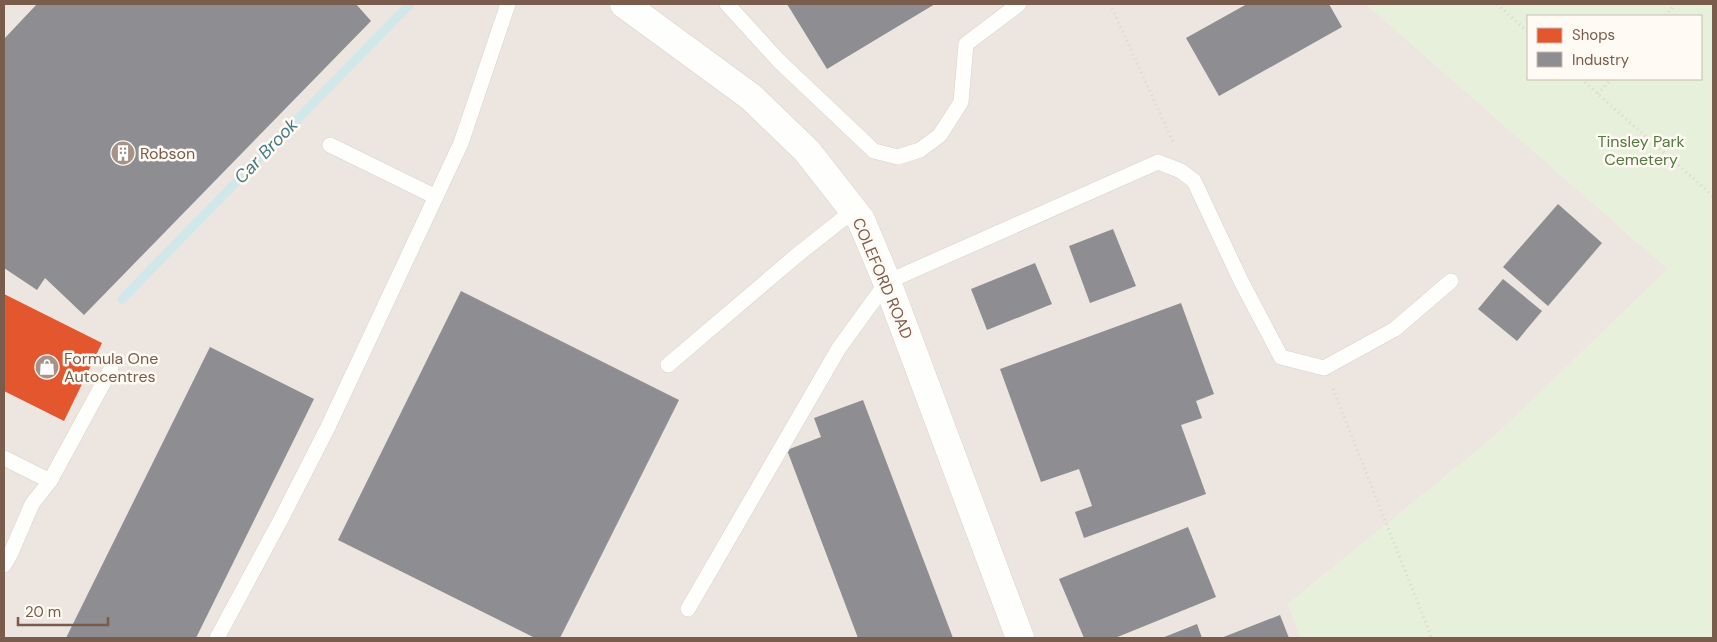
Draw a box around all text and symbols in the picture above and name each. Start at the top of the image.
legend [1527,15,1702,80]
text: Shops [1572,25,1615,45]
text: Industry [1572,50,1630,70]
water label: Car Brook [229,112,304,189]
park label: Tinsley Park Cemetery [1597,131,1685,170]
building icon: Robson [110,140,136,166]
place label: Robson [140,143,195,164]
street label: COLEFORD ROAD [848,214,918,342]
place label: Formula One Autocentres [64,348,158,387]
shop icon: Formula One Autocentres [34,354,60,380]
scale bar [18,594,108,626]
text: 20 m [25,602,61,622]

